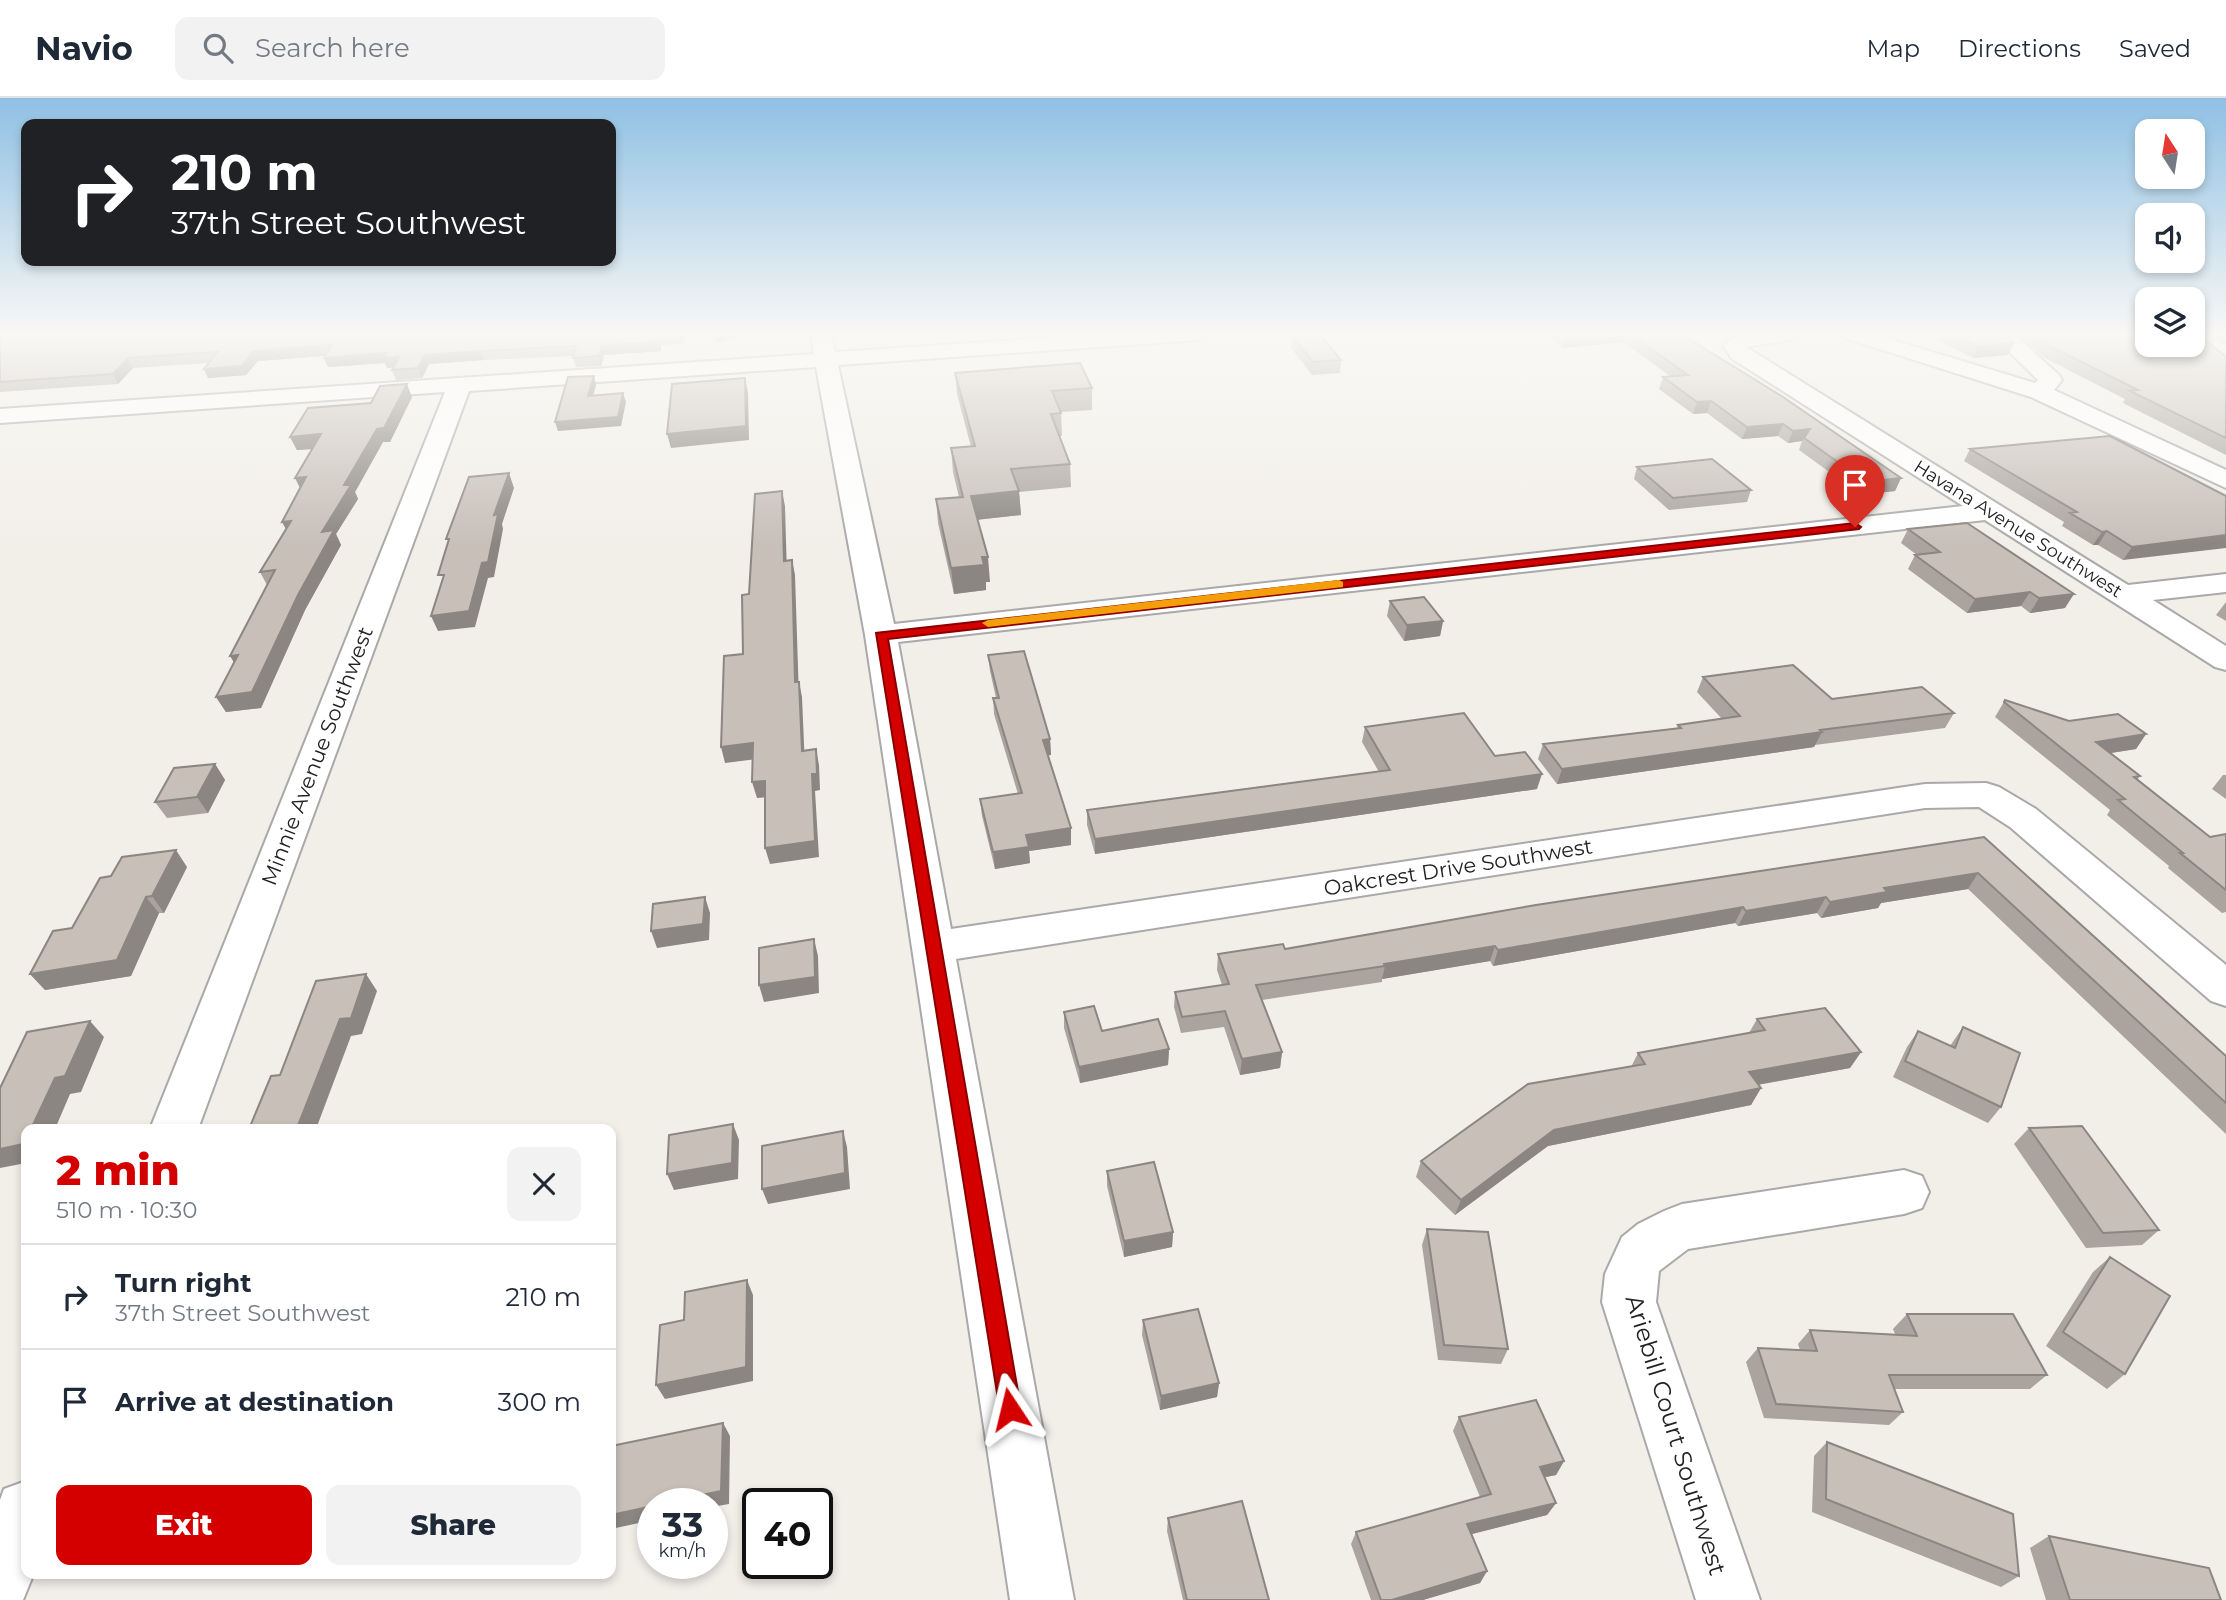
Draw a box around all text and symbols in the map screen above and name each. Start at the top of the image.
search box [175,17,665,80]
text: Navio [35,28,133,68]
icon: search [199,29,237,67]
text: Search here [255,32,410,64]
text: Map [1867,34,1920,63]
text: Directions [1958,34,2081,63]
text: Saved [2119,34,2191,63]
north arrow [2135,119,2205,189]
map controls [2135,119,2205,357]
text: 210 m [171,143,318,202]
icon: right [56,147,147,238]
text: 37th Street Southwest [171,203,526,242]
button: sound [2135,203,2205,273]
button: layers [2135,287,2205,357]
pin [1825,455,1885,527]
street label: Havana Avenue Southwest [1910,456,2126,602]
icon: arrive [1836,466,1874,504]
street label: Minnie Avenue Southwest [256,623,378,889]
street label: Oakcrest Drive Southwest [1322,833,1594,901]
text: 2 min [56,1144,180,1196]
button: close [507,1147,581,1221]
text: 510 m · 10:30 [56,1196,197,1224]
text: Turn right [115,1267,251,1299]
icon: right [56,1278,94,1316]
text: 210 m [505,1281,581,1313]
street label: Ariebill Court Southwest [1620,1291,1733,1579]
text: 37th Street Southwest [115,1299,370,1327]
position arrow [973,1372,1047,1446]
icon: arrive [56,1383,94,1421]
text: Arrive at destination [115,1386,394,1418]
text: 300 m [498,1386,581,1418]
button: Exit [56,1485,312,1565]
button: Share [326,1485,581,1565]
speed limit sign: 40 [742,1488,833,1579]
text: 33 [662,1503,703,1546]
text: km/h [658,1540,707,1562]

